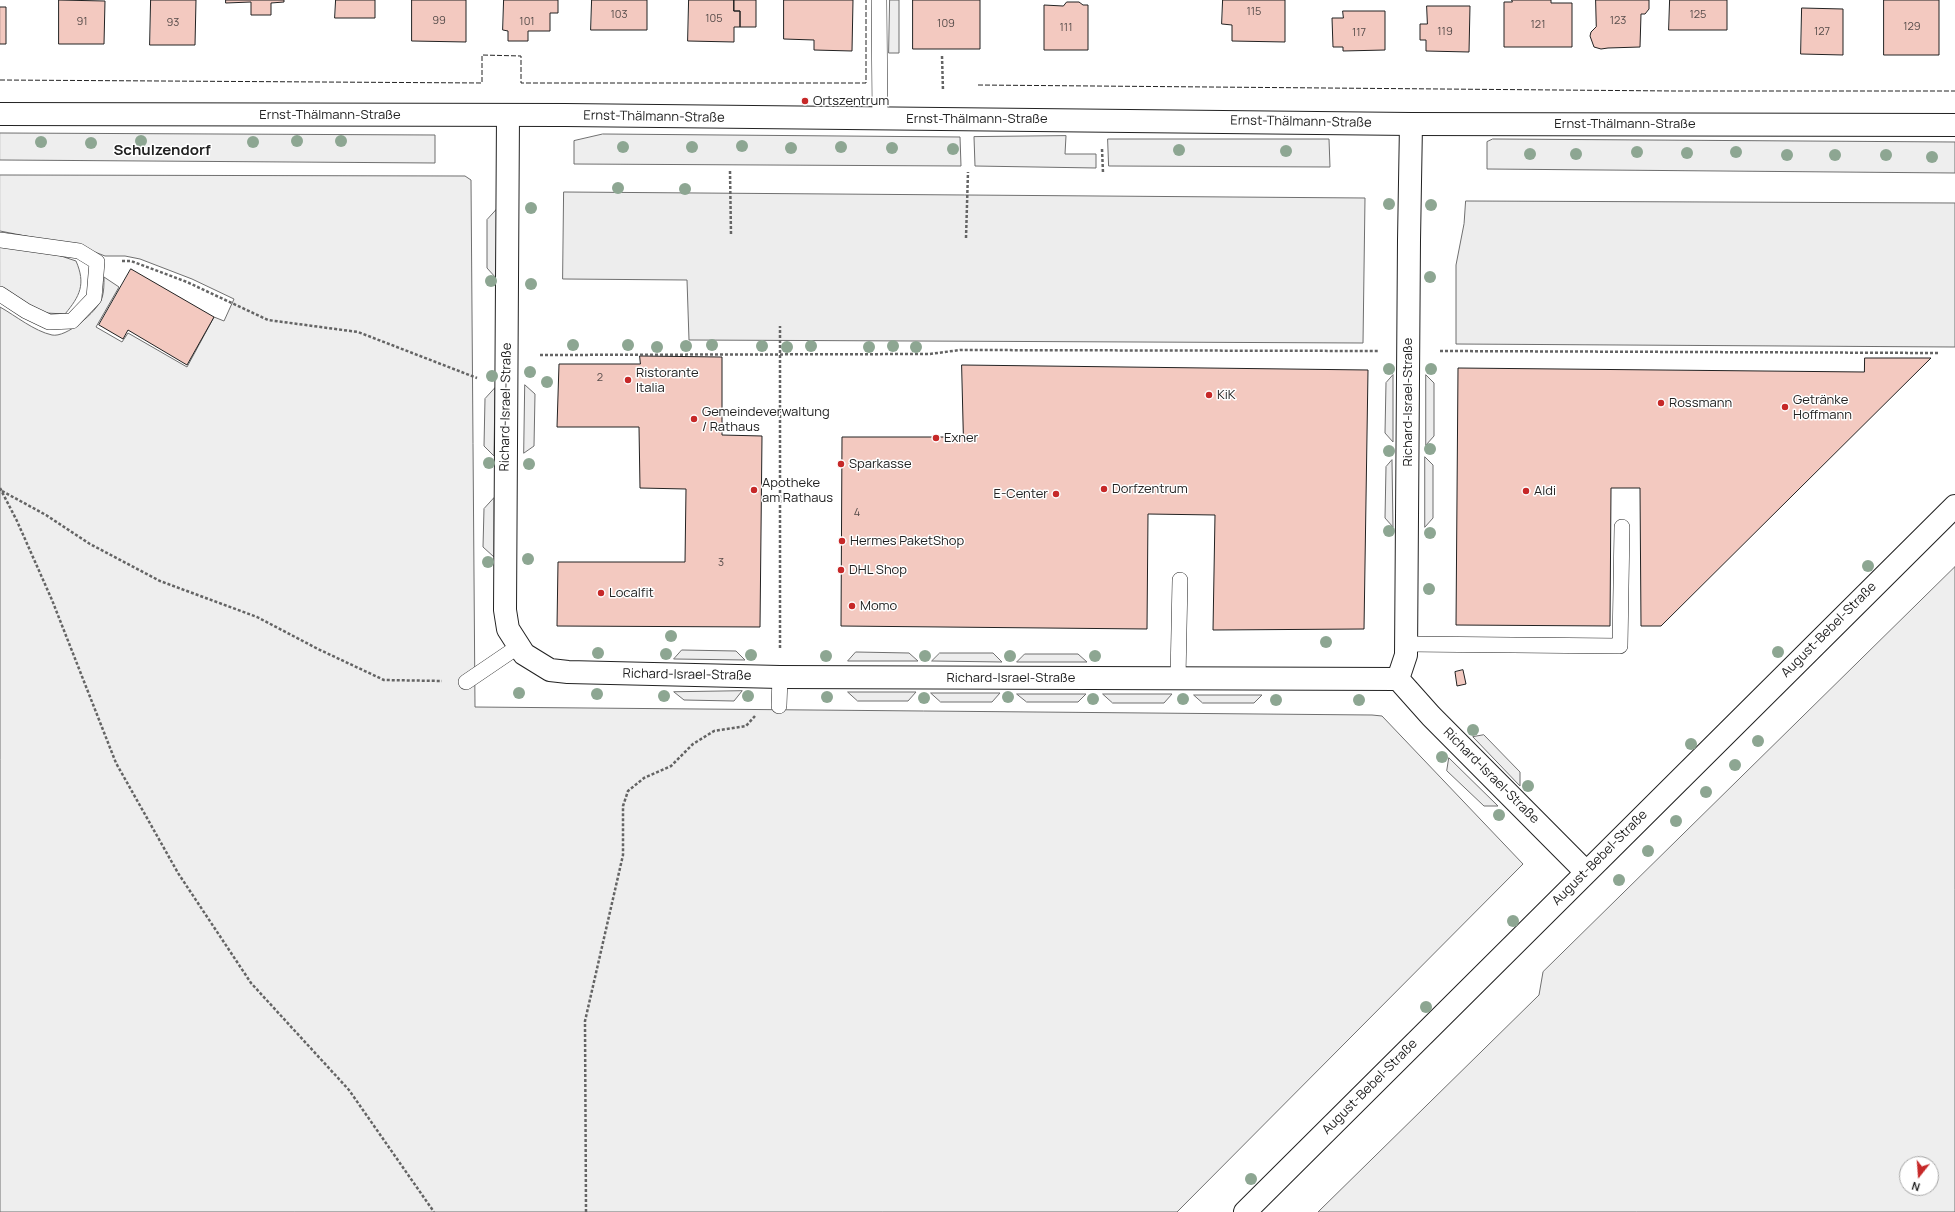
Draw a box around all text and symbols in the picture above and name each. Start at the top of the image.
house number: 115 [1247,5,1261,19]
house number: 103 [610,8,628,22]
house number: 125 [1690,8,1706,22]
house number: 105 [705,12,723,26]
house number: 99 [432,14,446,28]
house number: 123 [1610,14,1626,28]
house number: 91 [76,15,88,29]
house number: 101 [519,15,535,29]
house number: 93 [167,16,179,30]
house number: 109 [937,17,955,31]
house number: 121 [1531,18,1545,32]
house number: 129 [1903,20,1921,34]
house number: 111 [1060,21,1072,35]
house number: 119 [1437,25,1453,39]
house number: 127 [1814,25,1830,39]
house number: 117 [1352,26,1366,40]
place label: Ortszentrum [813,93,889,109]
marker: Ortszentrum [800,96,810,106]
street label: Ernst-Thälmann-Straße [259,107,401,123]
street label: Ernst-Thälmann-Straße [583,108,725,126]
street label: Ernst-Thälmann-Straße [906,111,1048,127]
street label: Ernst-Thälmann-Straße [1230,113,1372,131]
street label: Ernst-Thälmann-Straße [1554,116,1696,132]
district label: Schulzendorf [113,142,211,160]
street label: Richard-Israel-Straße [1400,338,1416,466]
street label: Richard-Israel-Straße [497,342,515,472]
place label: Ristorante Italia [636,365,699,396]
house number: 2 [597,371,603,385]
marker: Ristorante Italia [623,375,633,385]
place label: KiK [1217,387,1235,403]
marker: KiK [1204,390,1214,400]
place label: Getränke Hoffmann [1793,392,1852,423]
place label: Rossmann [1669,395,1732,411]
marker: Rossmann [1656,398,1666,408]
marker: Getränke Hoffmann [1780,402,1790,412]
place label: Gemeindeverwaltung / Rathaus [702,404,830,435]
marker: Gemeindeverwaltung / Rathaus [689,414,699,424]
place label: Exner [944,430,978,446]
marker: Exner [931,433,941,443]
place label: Sparkasse [849,456,912,472]
marker: Sparkasse [836,459,846,469]
place label: Apotheke am Rathaus [762,475,833,506]
place label: Dorfzentrum [1112,481,1188,497]
place label: Aldi [1534,483,1556,499]
marker: Dorfzentrum [1099,484,1109,494]
marker: Apotheke am Rathaus [749,485,759,495]
place label: E-Center [993,486,1048,502]
marker: Aldi [1521,486,1531,496]
marker: E-Center [1051,489,1061,499]
house number: 4 [854,506,860,520]
place label: Hermes PaketShop [850,533,964,549]
marker: Hermes PaketShop [837,536,847,546]
house number: 3 [718,556,724,570]
place label: DHL Shop [849,562,907,578]
marker: DHL Shop [836,565,846,575]
street label: August-Bebel-Straße [1778,579,1880,681]
place label: Localfit [609,585,654,601]
marker: Localfit [596,588,606,598]
place label: Momo [860,598,897,614]
marker: Momo [847,601,857,611]
street label: Richard-Israel-Straße [622,666,752,684]
street label: Richard-Israel-Straße [947,670,1075,686]
street label: Richard-Israel-Straße [1440,725,1542,827]
street label: August-Bebel-Straße [1549,807,1651,909]
street label: August-Bebel-Straße [1319,1036,1421,1138]
north arrow [1899,1156,1939,1196]
text: N [1910,1179,1922,1195]

